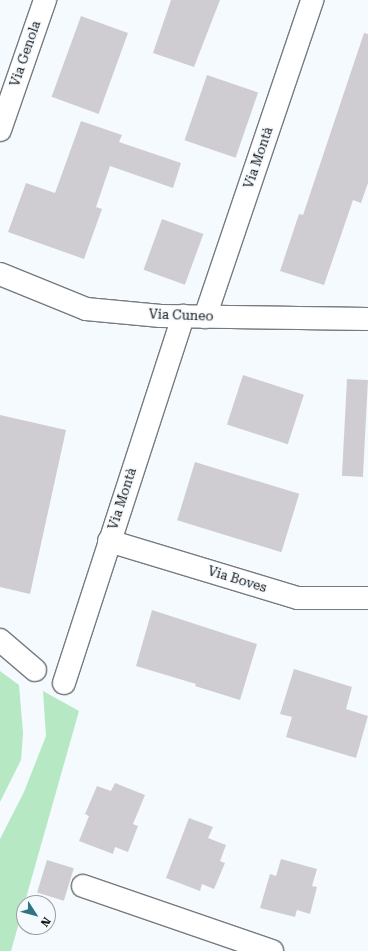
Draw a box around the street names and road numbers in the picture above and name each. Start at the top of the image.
street label: Via Genola [7,19,45,89]
street label: Via Montà [241,125,277,191]
street label: Via Cuneo [148,307,214,325]
street label: Via Montà [106,466,140,532]
street label: Via Boves [206,564,268,596]

